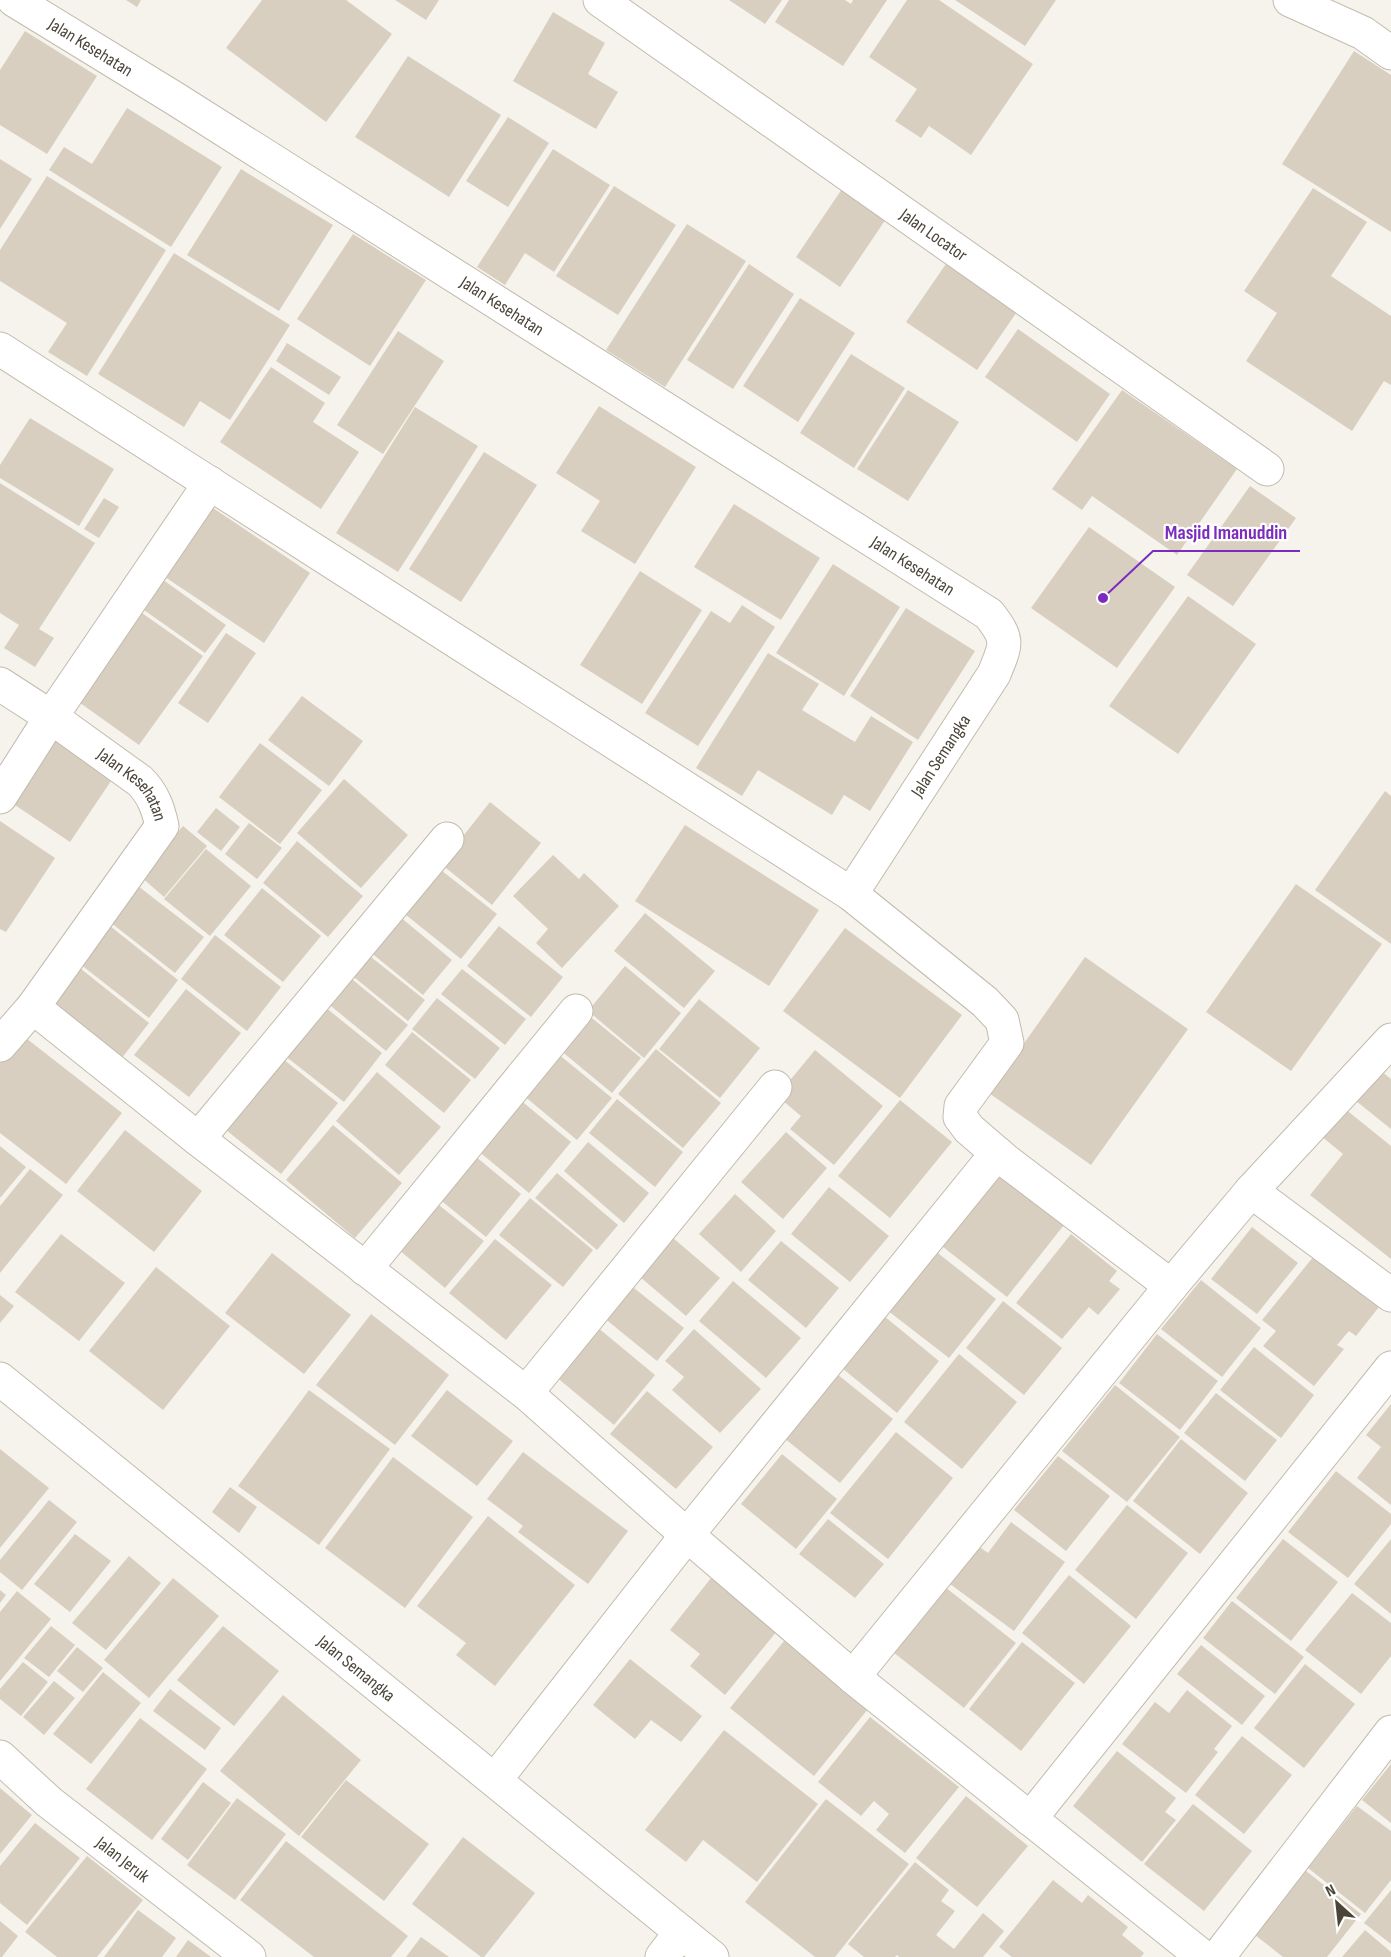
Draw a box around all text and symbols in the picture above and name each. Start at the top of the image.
street label: Jalan Kesehatan [44,13,137,81]
street label: Jalan Locator [895,203,971,266]
street label: Jalan Kesehatan [456,271,548,340]
callout: Masjid Imanuddin [1153,513,1300,551]
text: Masjid Imanuddin [1165,521,1287,545]
street label: Jalan Kesehatan [866,531,959,600]
street label: Jalan Semangka [906,711,975,802]
street label: Jalan Kesehatan [93,743,171,823]
street label: Jalan Semangka [313,1630,399,1706]
street label: Jalan Jeruk [91,1831,154,1887]
north arrow [1307,1873,1367,1933]
text: N [1323,1881,1339,1901]

